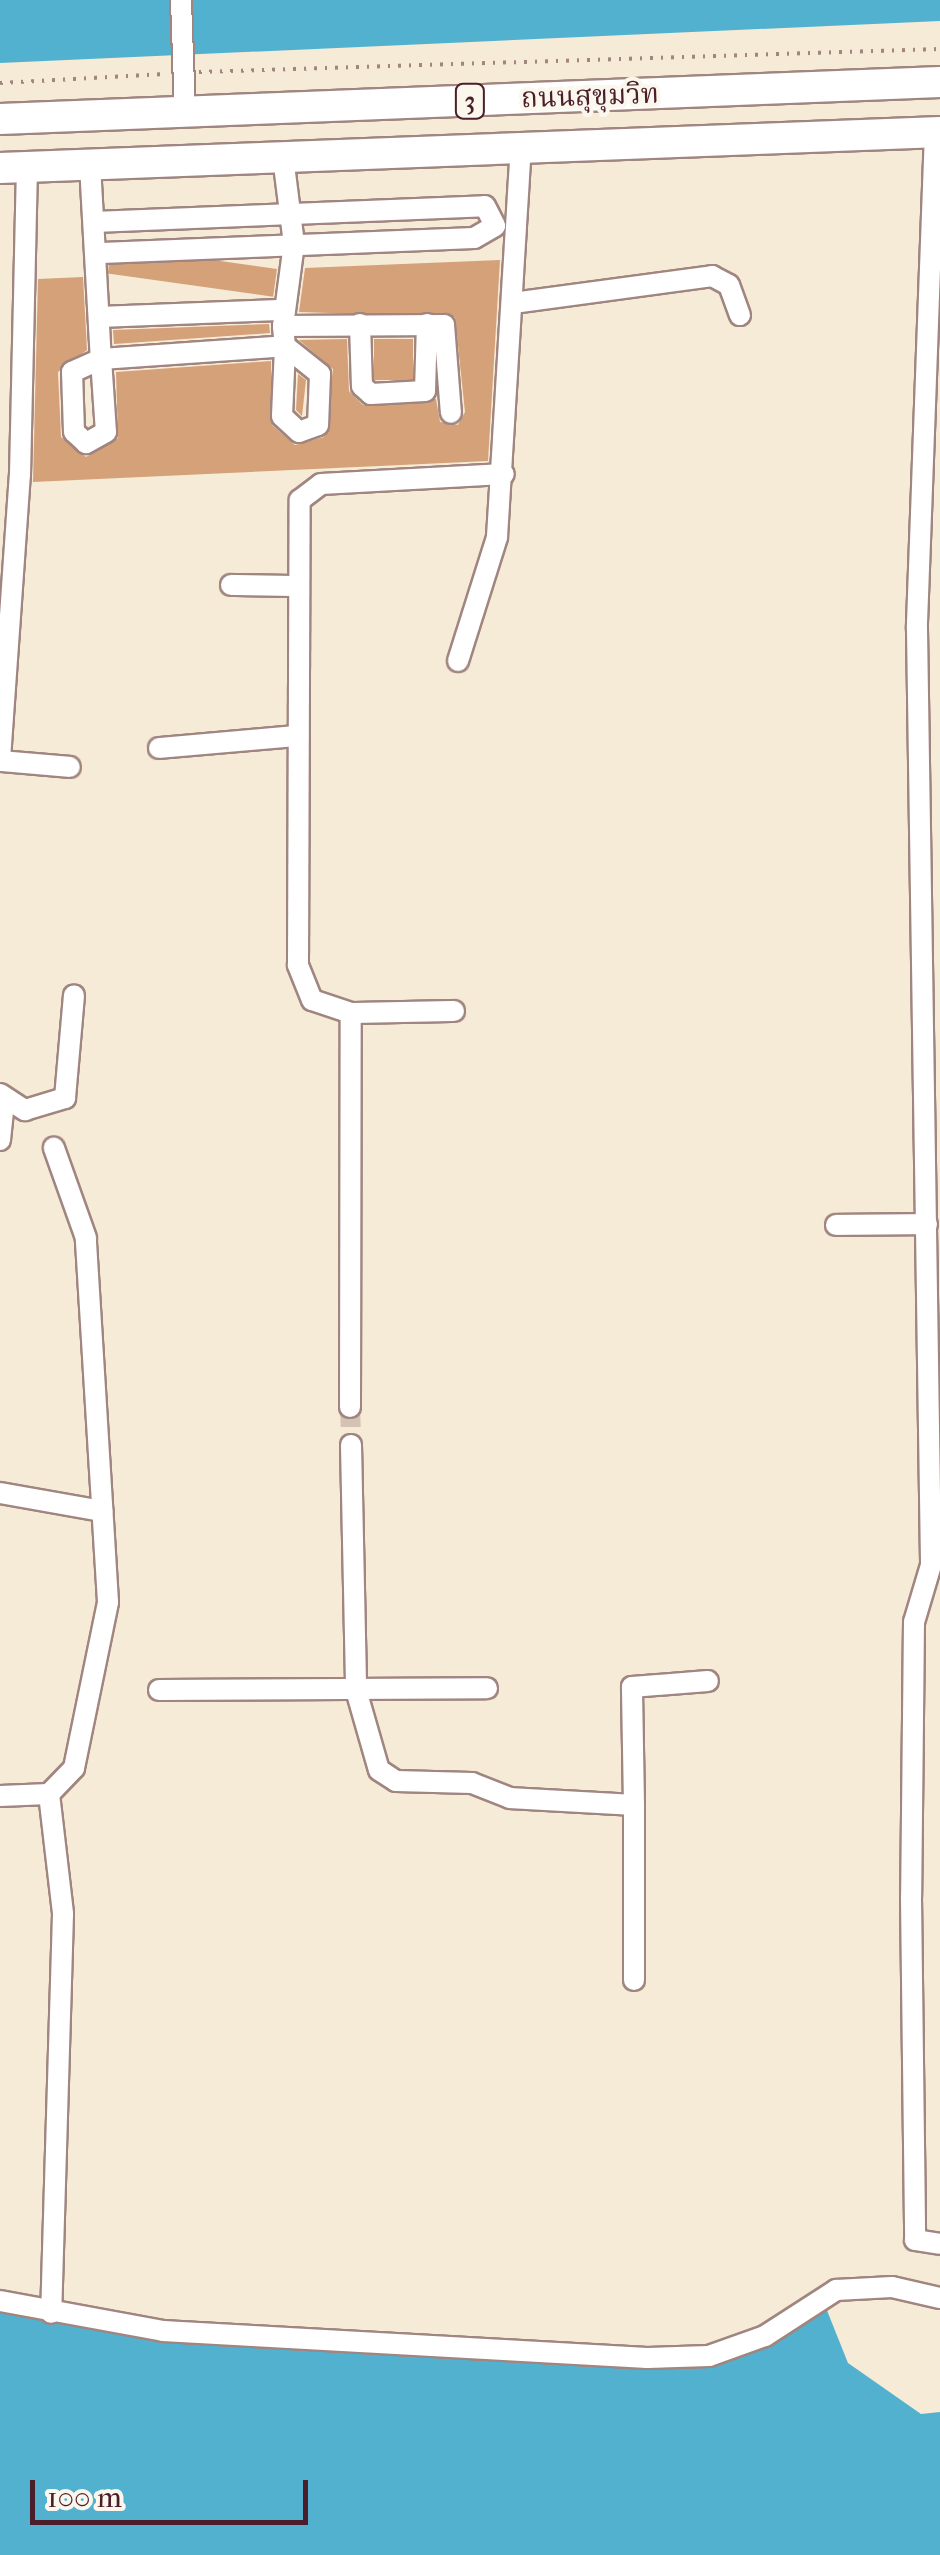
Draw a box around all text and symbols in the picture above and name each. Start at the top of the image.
street label: ถนนสุขุมวิท [520,77,660,115]
road number: 3 [452,81,488,121]
scale bar [35,2460,312,2522]
text: 100 m [47,2480,122,2515]

